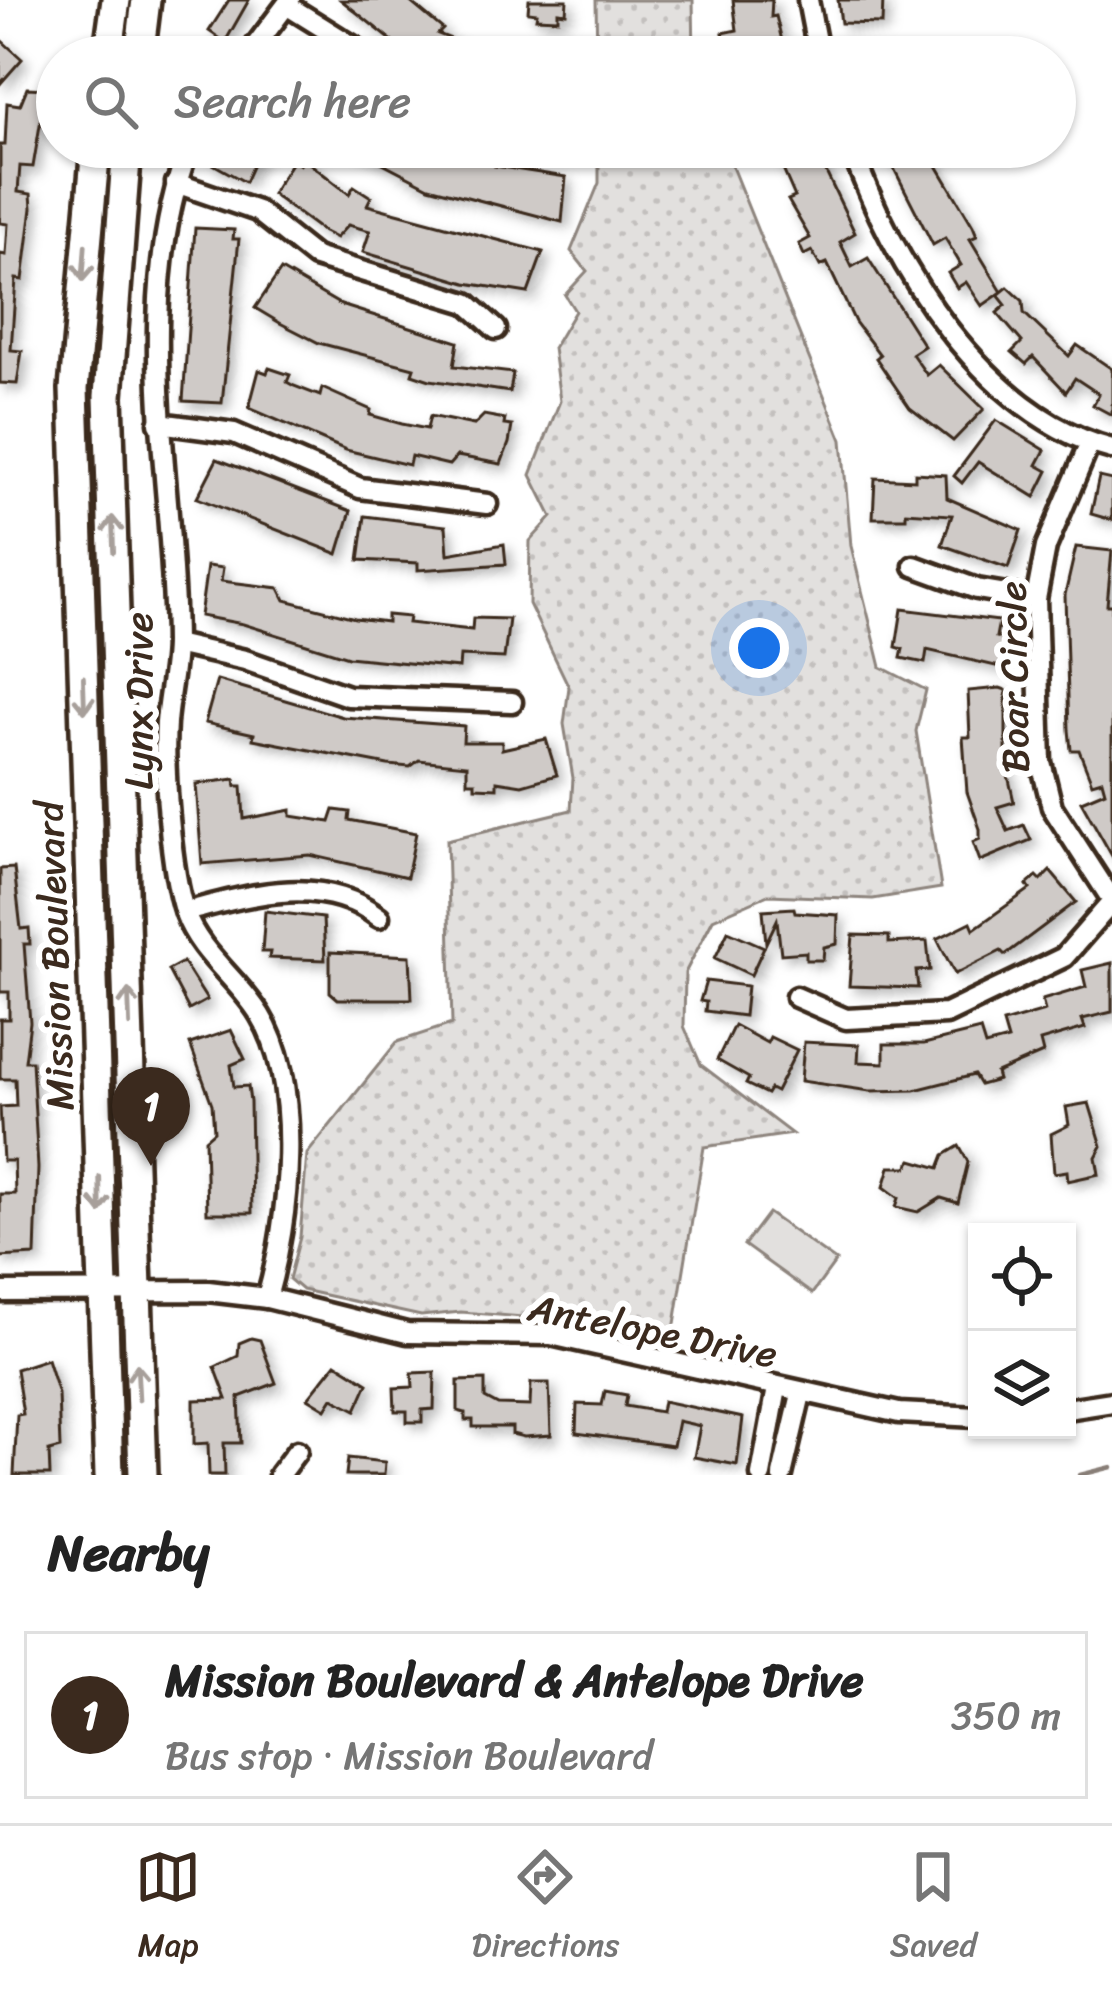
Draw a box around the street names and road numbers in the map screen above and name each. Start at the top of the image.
street label: Boar Circle [977,580,1050,774]
street label: Lynx Drive [104,612,173,790]
street label: Mission Boulevard [15,798,94,1112]
street label: Antelope Drive [521,1272,783,1388]

